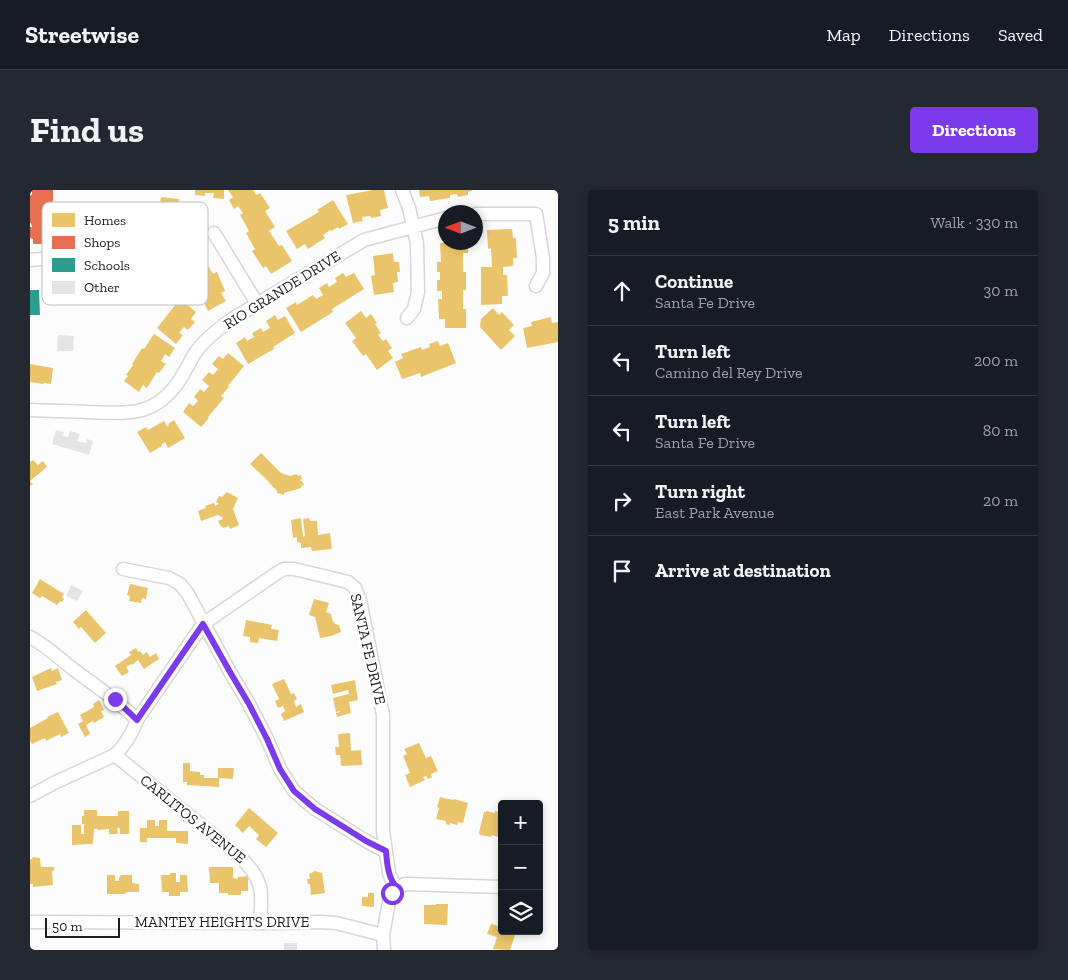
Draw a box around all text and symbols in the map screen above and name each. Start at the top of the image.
text: Streetwise [25,20,139,49]
text: Map [826,24,861,46]
text: Directions [889,24,970,46]
text: Saved [998,24,1043,46]
button: Directions [910,107,1038,153]
text: Find us [30,109,144,151]
legend [42,202,208,305]
north arrow [438,205,483,250]
text: 5 min [608,210,660,235]
text: Homes [84,212,126,229]
text: Walk · 330 m [930,213,1018,232]
text: Shops [84,234,120,251]
street label: RIO GRANDE DRIVE [220,247,344,333]
text: Schools [84,257,130,274]
text: Continue [655,270,733,293]
icon: ahead [608,277,636,305]
text: Other [84,279,120,296]
text: 30 m [984,281,1018,300]
text: Santa Fe Drive [655,293,755,312]
text: Turn left [655,340,730,363]
icon: left [608,347,636,375]
text: 200 m [974,351,1018,370]
text: Camino del Rey Drive [655,363,803,382]
text: Turn left [655,410,730,433]
icon: left [608,417,636,445]
text: 80 m [983,421,1018,440]
text: Santa Fe Drive [655,433,755,452]
text: Turn right [655,480,745,503]
icon: right [608,487,636,515]
text: 20 m [983,491,1018,510]
text: East Park Avenue [655,503,774,522]
icon: arrive [608,557,636,585]
text: Arrive at destination [655,559,831,582]
street label: SANTA FE DRIVE [346,592,390,706]
route end [104,688,127,711]
street label: CARLITOS AVENUE [137,771,250,867]
map controls [498,800,543,935]
button: + [498,800,543,845]
button: − [498,845,543,890]
route start [381,882,404,905]
button: layers [498,890,543,935]
street label: MANTEY HEIGHTS DRIVE [135,913,309,931]
scale bar [45,915,120,938]
text: 50 m [52,918,83,935]

